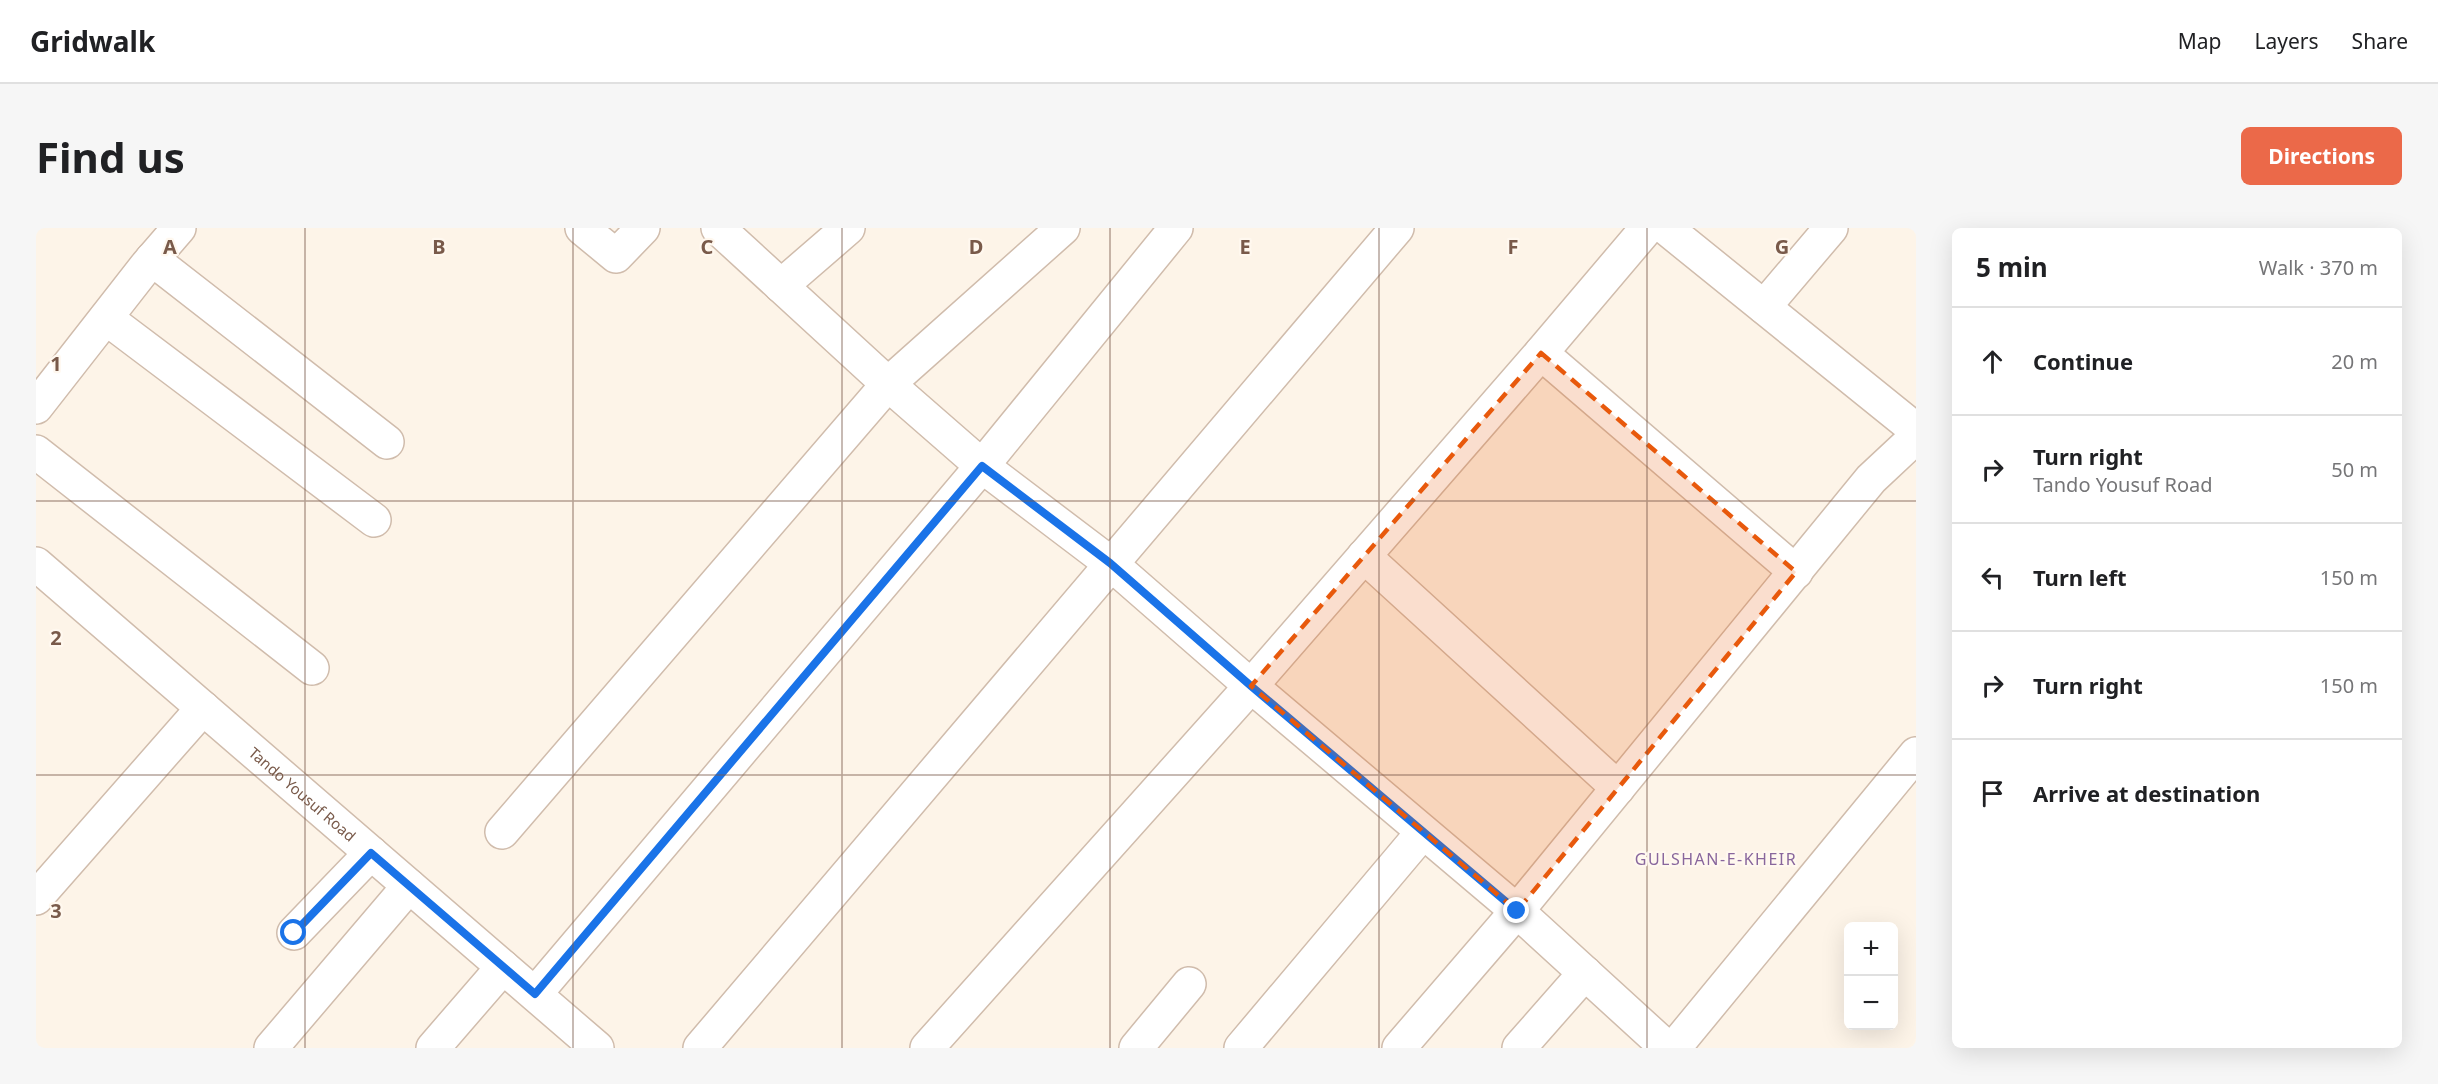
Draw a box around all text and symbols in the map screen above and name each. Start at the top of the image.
text: Gridwalk [30,22,155,60]
text: Map [2178,27,2222,55]
text: Layers [2255,27,2319,55]
text: Share [2352,27,2408,55]
button: Directions [2241,127,2402,185]
text: Find us [36,128,185,185]
text: A [163,233,177,260]
text: B [432,233,446,260]
text: C [701,233,714,260]
text: D [969,233,983,260]
text: E [1239,233,1251,260]
text: F [1508,233,1518,260]
text: G [1775,233,1789,260]
text: 5 min [1976,249,2048,285]
text: Walk · 370 m [2259,254,2378,281]
icon: ahead [1976,345,2009,378]
text: Continue [2033,346,2133,376]
text: 20 m [2331,348,2378,375]
text: 1 [50,350,62,377]
text: Turn right [2033,441,2143,471]
icon: right [1976,453,2009,486]
text: 50 m [2331,456,2378,483]
text: Tando Yousuf Road [2033,471,2213,498]
icon: left [1976,561,2009,594]
text: Turn left [2033,562,2127,592]
text: 150 m [2320,564,2378,591]
text: 2 [50,624,62,651]
icon: right [1976,669,2009,702]
text: Turn right [2033,670,2143,700]
text: 150 m [2320,672,2378,699]
street label: Tando Yousuf Road [245,742,360,846]
icon: arrive [1976,777,2009,810]
text: Arrive at destination [2033,778,2260,808]
district label: GULSHAN-E-KHEIR [1635,848,1797,870]
text: 3 [50,897,62,924]
route end [1503,897,1529,923]
route start [280,919,306,945]
map controls [1844,922,1898,1030]
button: + [1844,922,1898,976]
button: − [1844,976,1898,1030]

